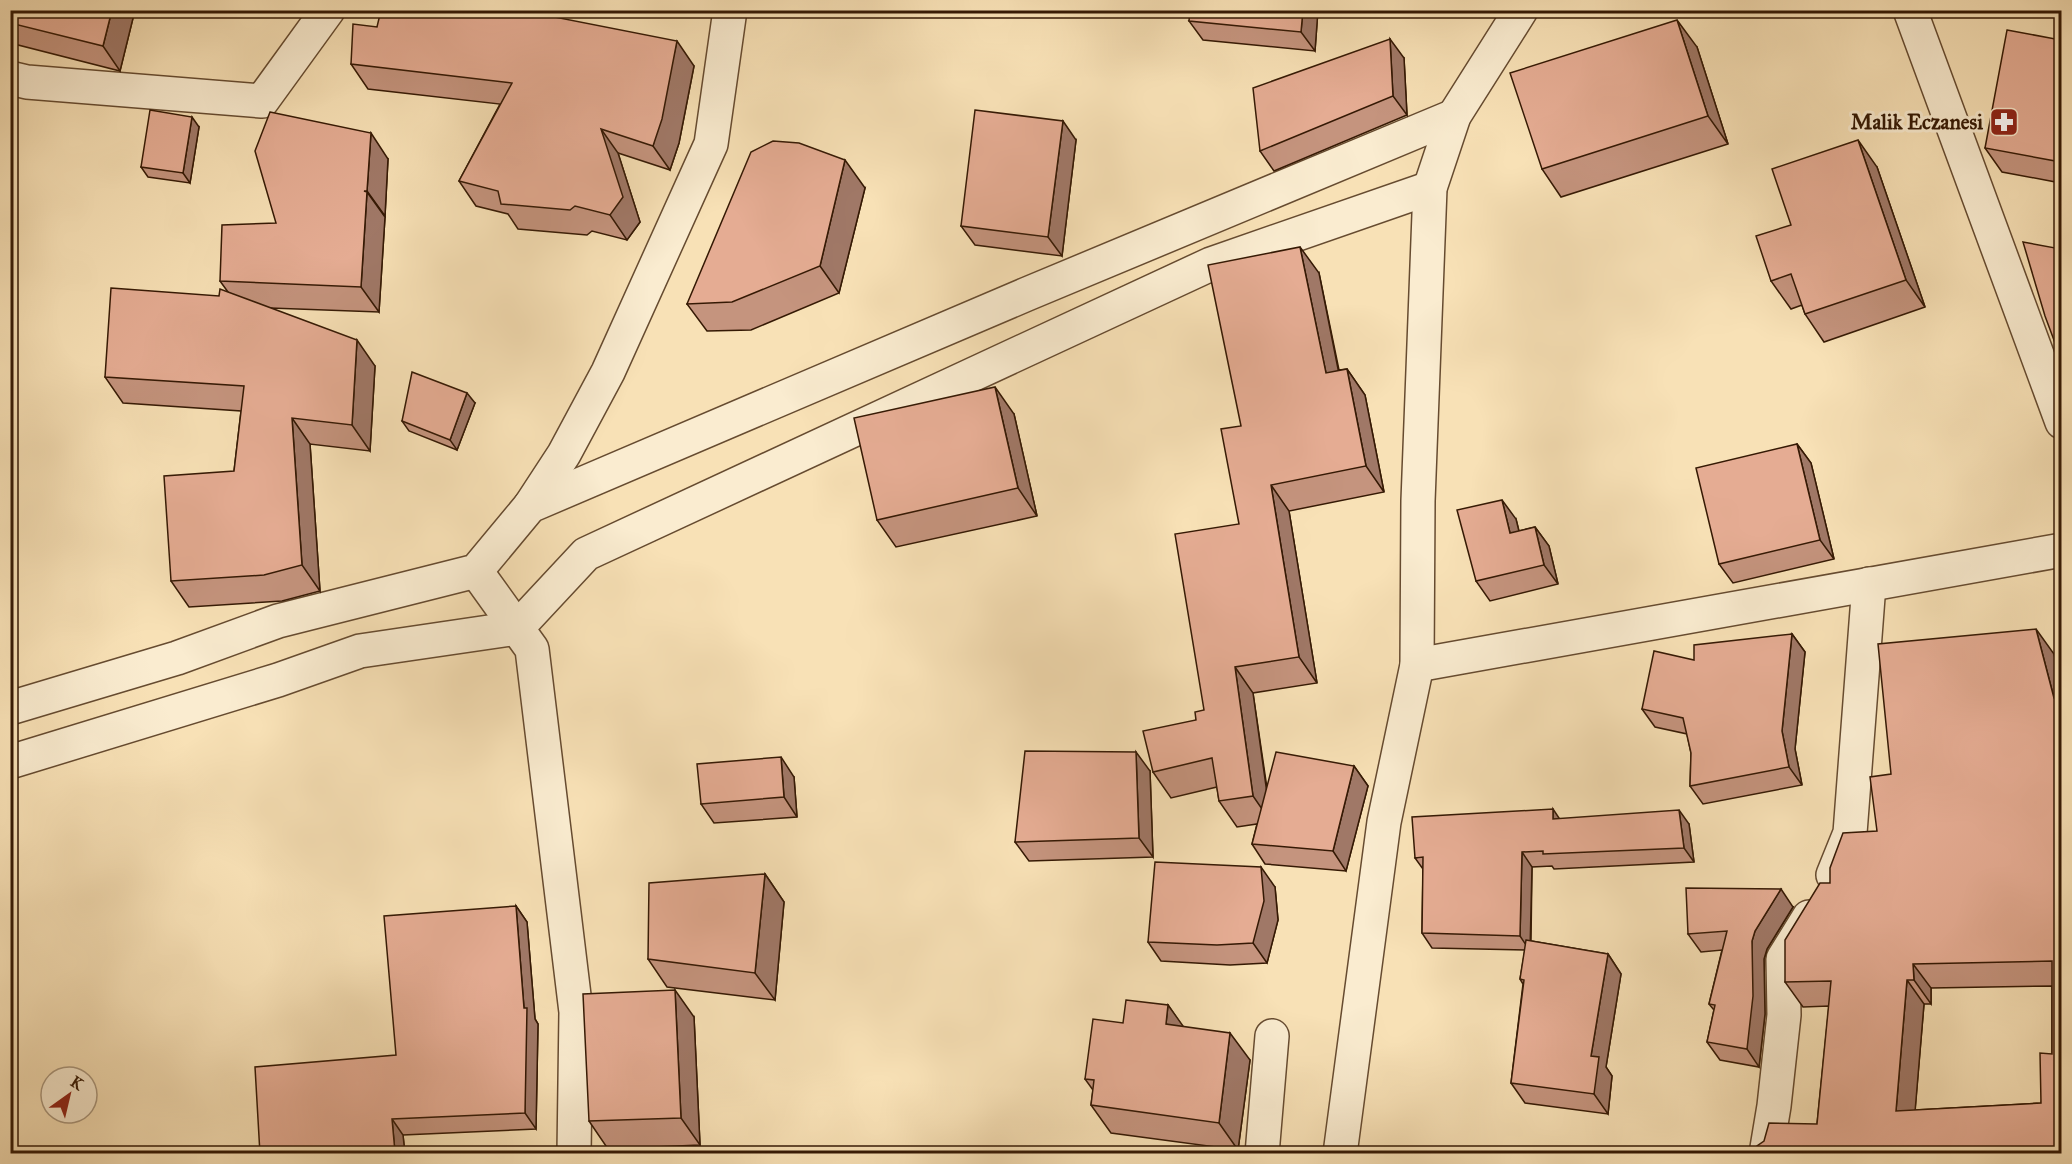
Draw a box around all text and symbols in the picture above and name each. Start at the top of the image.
pharmacy icon: Malik Eczanesi [1988,106,2020,138]
place label: Malik Eczanesi [1851,109,1983,135]
north arrow [39,1065,99,1125]
text: K [67,1072,88,1094]

